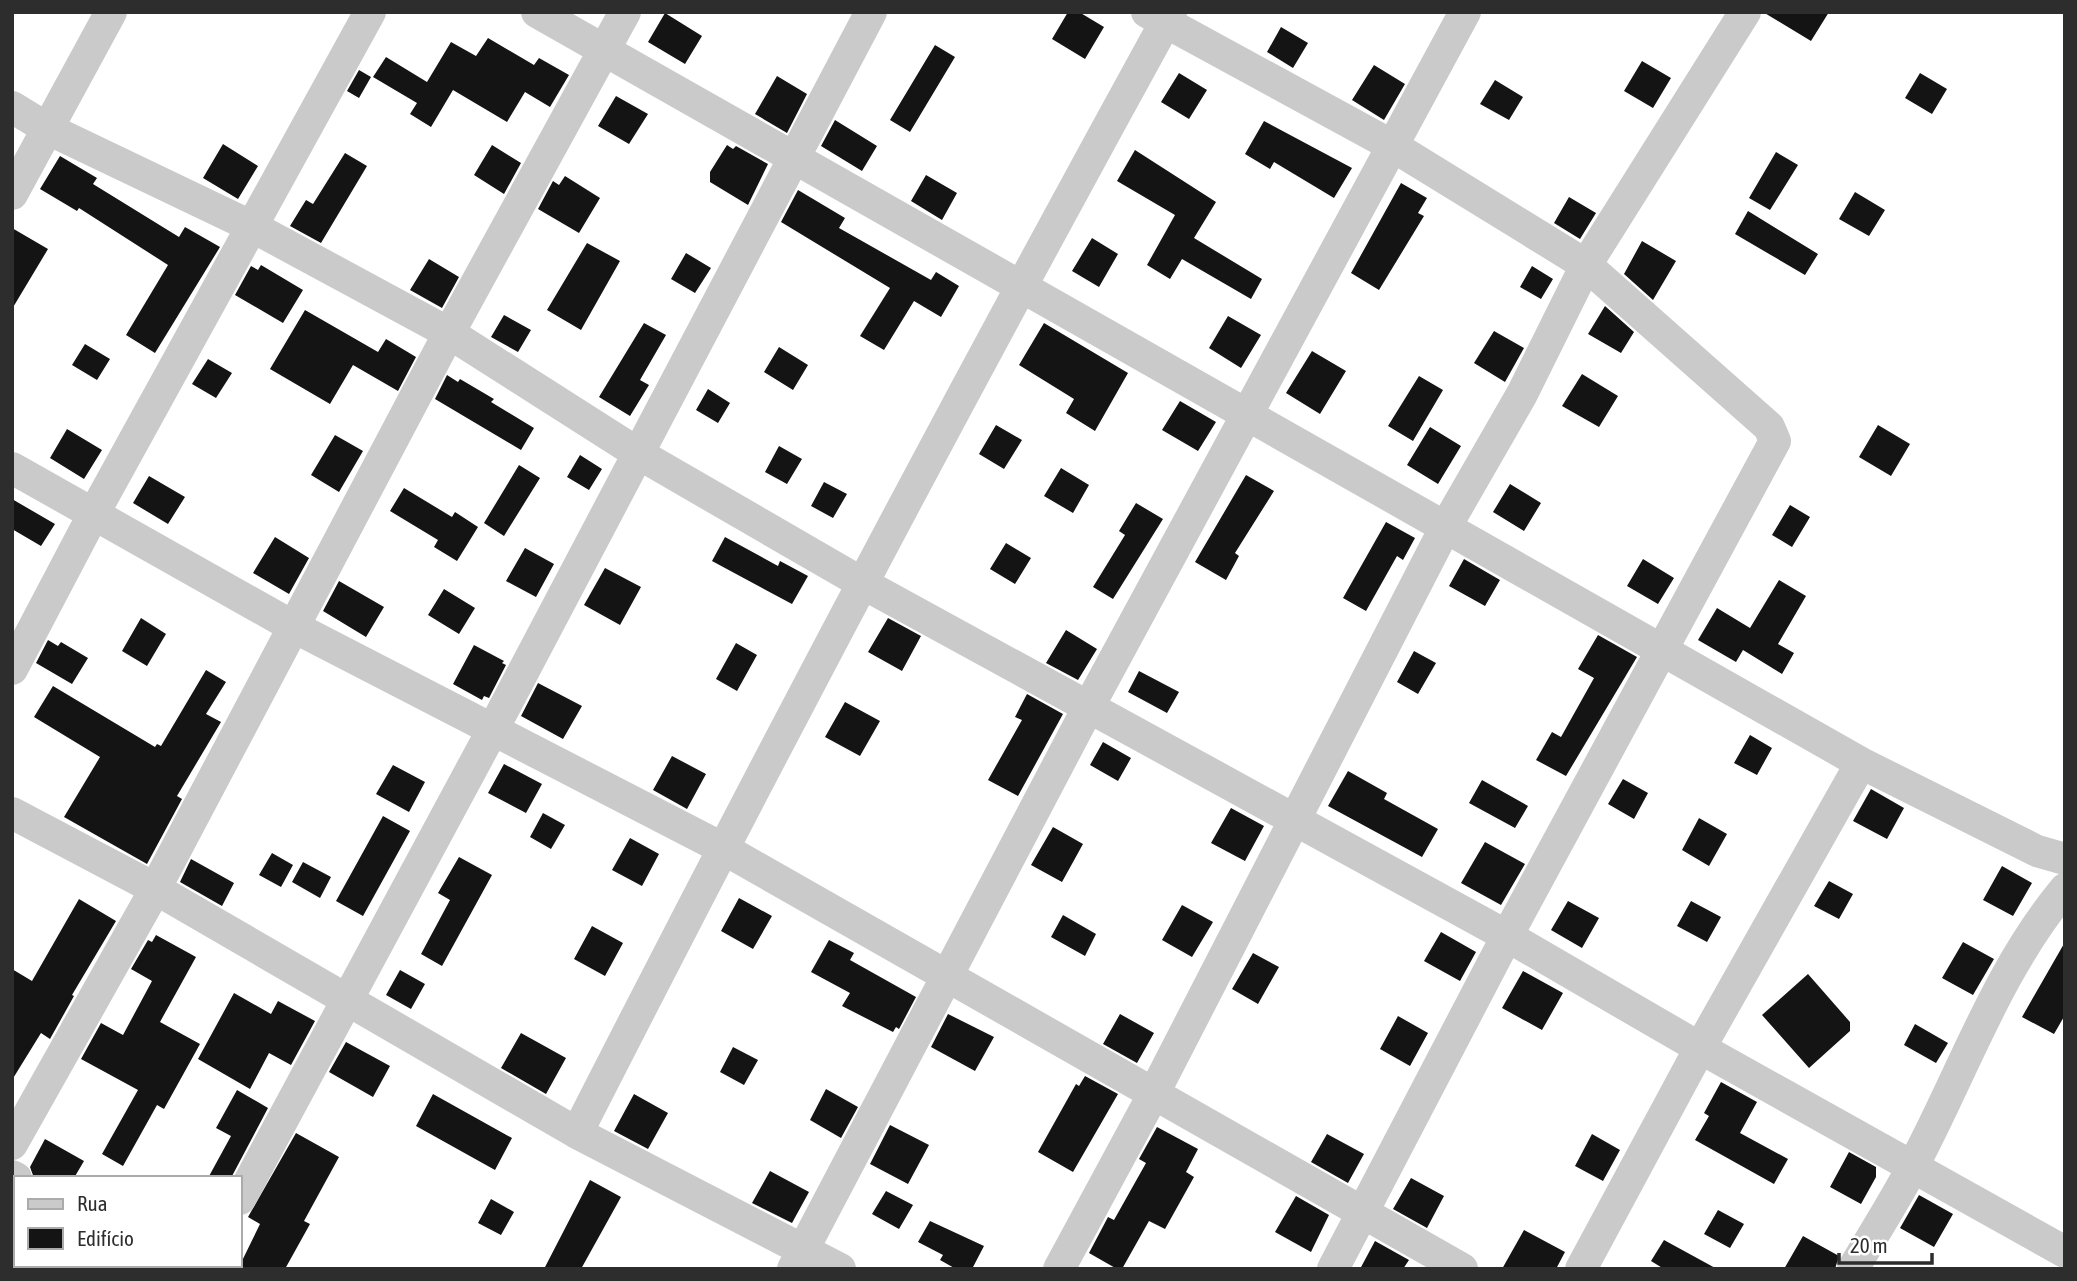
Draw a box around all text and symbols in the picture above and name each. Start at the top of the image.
legend [14,1176,242,1267]
text: Rua [77,1191,107,1215]
scale bar [1839,1222,1932,1266]
text: Edifício [77,1226,134,1250]
text: 20 m [1850,1233,1888,1257]

